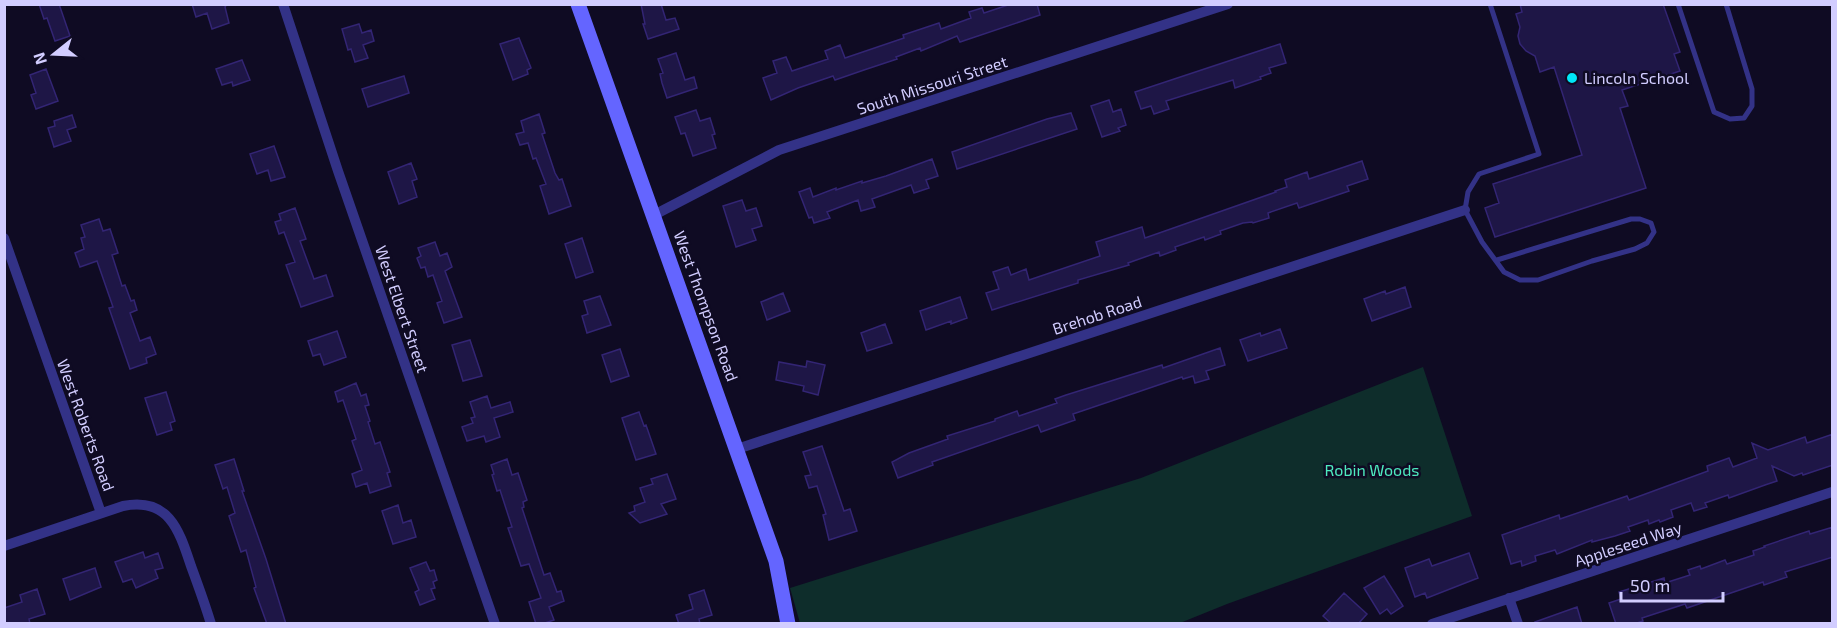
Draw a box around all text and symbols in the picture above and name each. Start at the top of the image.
north arrow [24,24,84,84]
text: N [28,50,50,67]
street label: South Missouri Street [854,51,1009,118]
place label: Lincoln School [1584,68,1689,87]
marker: Lincoln School [1565,71,1579,85]
street label: West Thompson Road [670,228,743,384]
street label: West Elbert Street [372,243,433,375]
street label: Brehob Road [1050,291,1144,338]
street label: West Roberts Road [54,356,119,493]
park label: Robin Woods [1325,460,1420,479]
street label: Appleseed Way [1572,517,1685,570]
scale bar [1621,565,1723,603]
text: 50 m [1630,574,1670,596]

